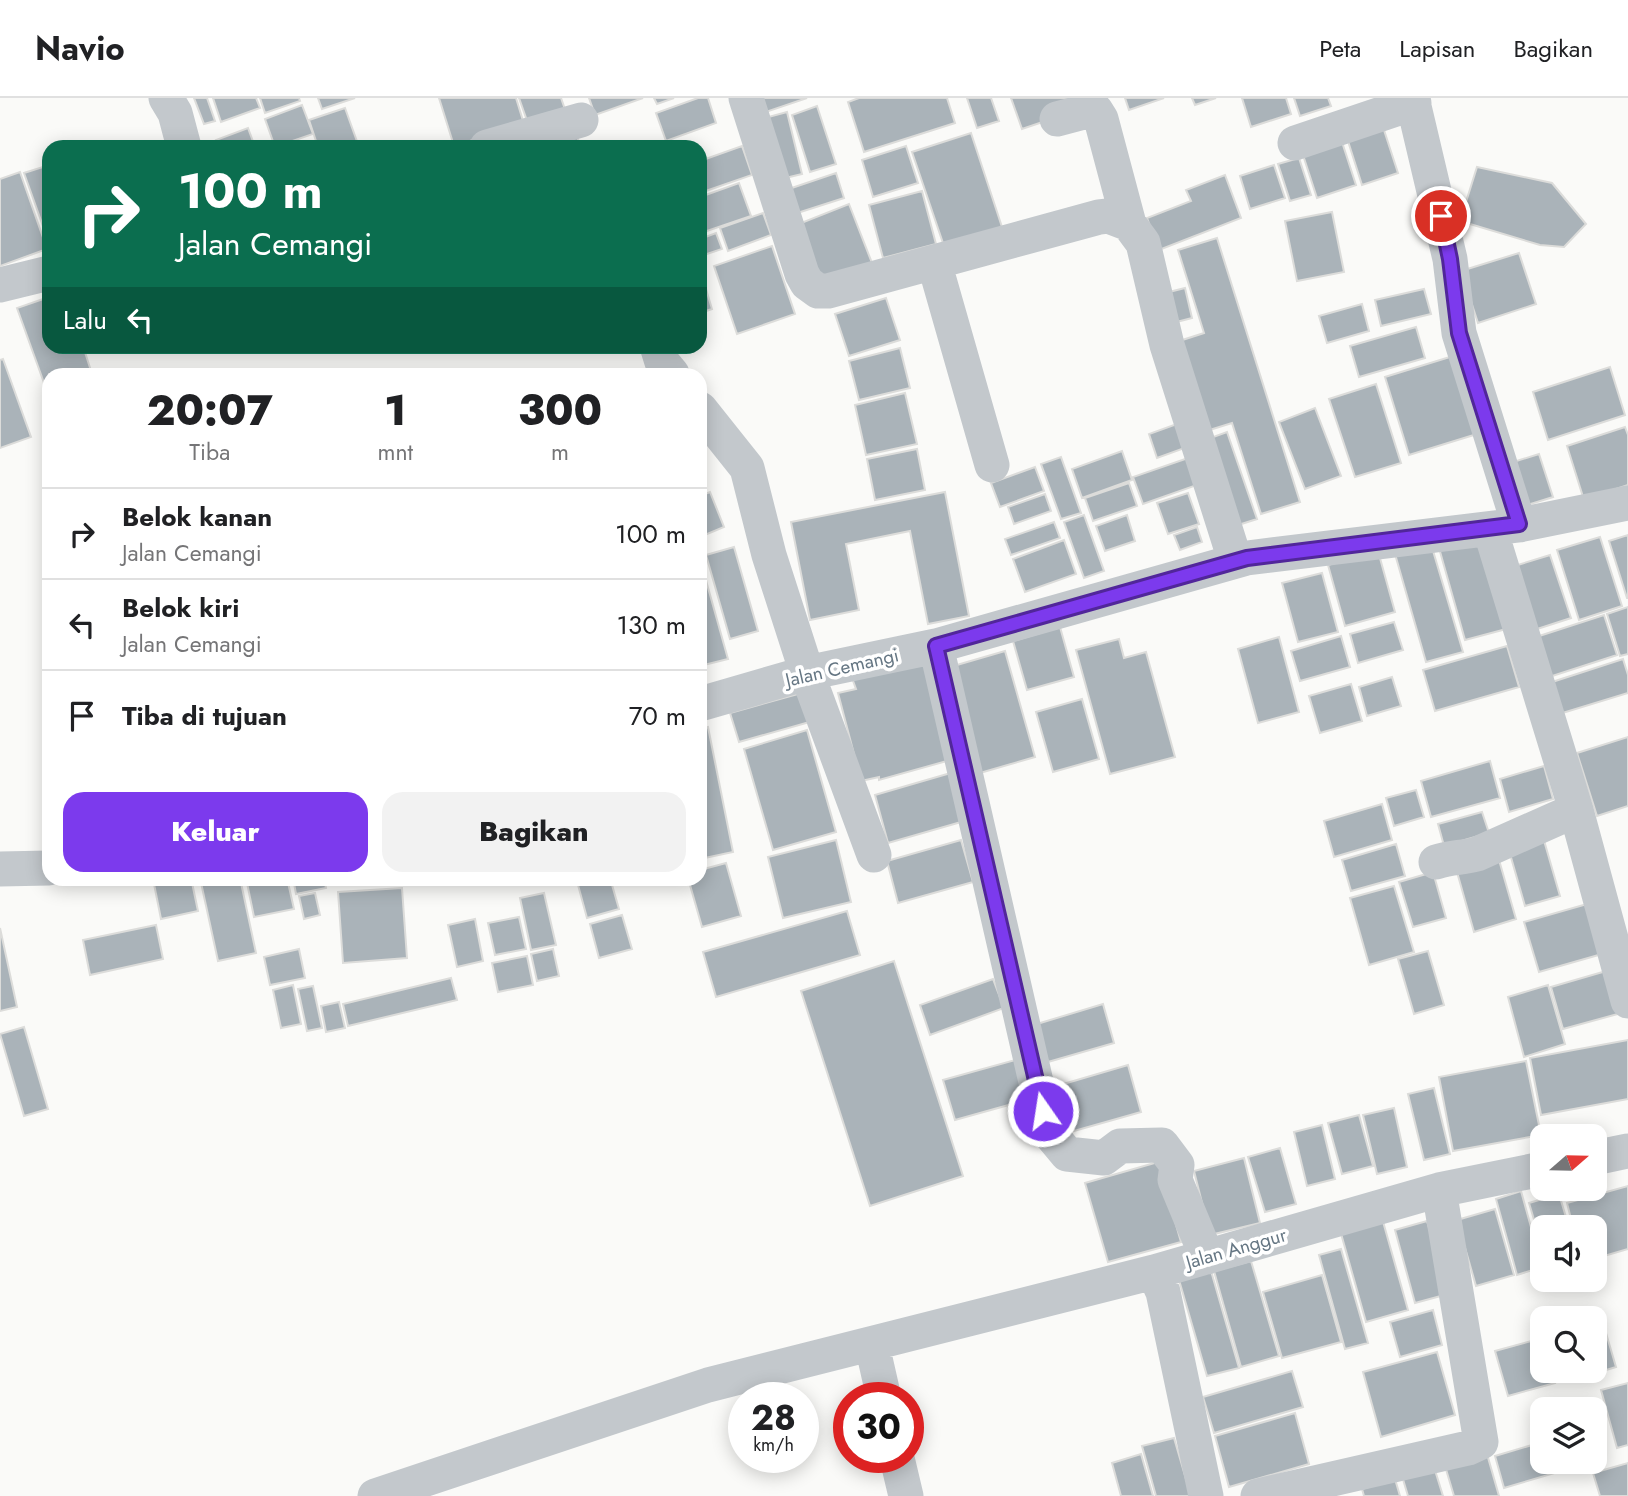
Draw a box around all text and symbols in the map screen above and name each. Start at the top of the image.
text: Navio [35,25,125,72]
text: Peta [1319,31,1361,66]
text: Lapisan [1399,31,1475,66]
text: Bagikan [1513,31,1593,66]
text: 100 m [178,156,323,226]
icon: right [63,168,154,259]
pin [1411,186,1471,246]
icon: arrive [1422,197,1460,235]
text: Jalan Cemangi [178,221,372,267]
text: Lalu [63,301,107,339]
icon: left [121,301,159,339]
text: 20:07 [147,380,273,441]
text: 1 [384,380,406,441]
text: 300 [518,380,602,441]
text: Tiba [189,435,230,469]
text: mnt [378,435,413,469]
text: m [551,435,569,469]
text: Belok kanan [122,498,272,536]
icon: right [63,515,101,553]
text: 100 m [615,515,686,553]
text: Jalan Cemangi [122,536,262,570]
text: Belok kiri [122,589,239,627]
icon: left [63,606,101,644]
text: 130 m [616,606,686,644]
text: Jalan Cemangi [122,627,262,661]
street label: Jalan Cemangi [780,641,901,694]
icon: arrive [63,697,101,735]
text: Tiba di tujuan [122,697,287,735]
text: 70 m [629,697,686,735]
button: Keluar [63,792,368,872]
button: Bagikan [382,792,686,872]
position arrow [1006,1074,1080,1148]
north arrow [1530,1124,1606,1200]
map controls [1530,1124,1607,1474]
button: sound [1530,1215,1607,1292]
street label: Jalan Anggur [1180,1221,1290,1277]
button: search [1530,1306,1607,1383]
speed limit sign: 30 [833,1382,924,1473]
text: 28 [751,1393,796,1443]
button: layers [1530,1397,1607,1474]
text: km/h [753,1432,794,1458]

